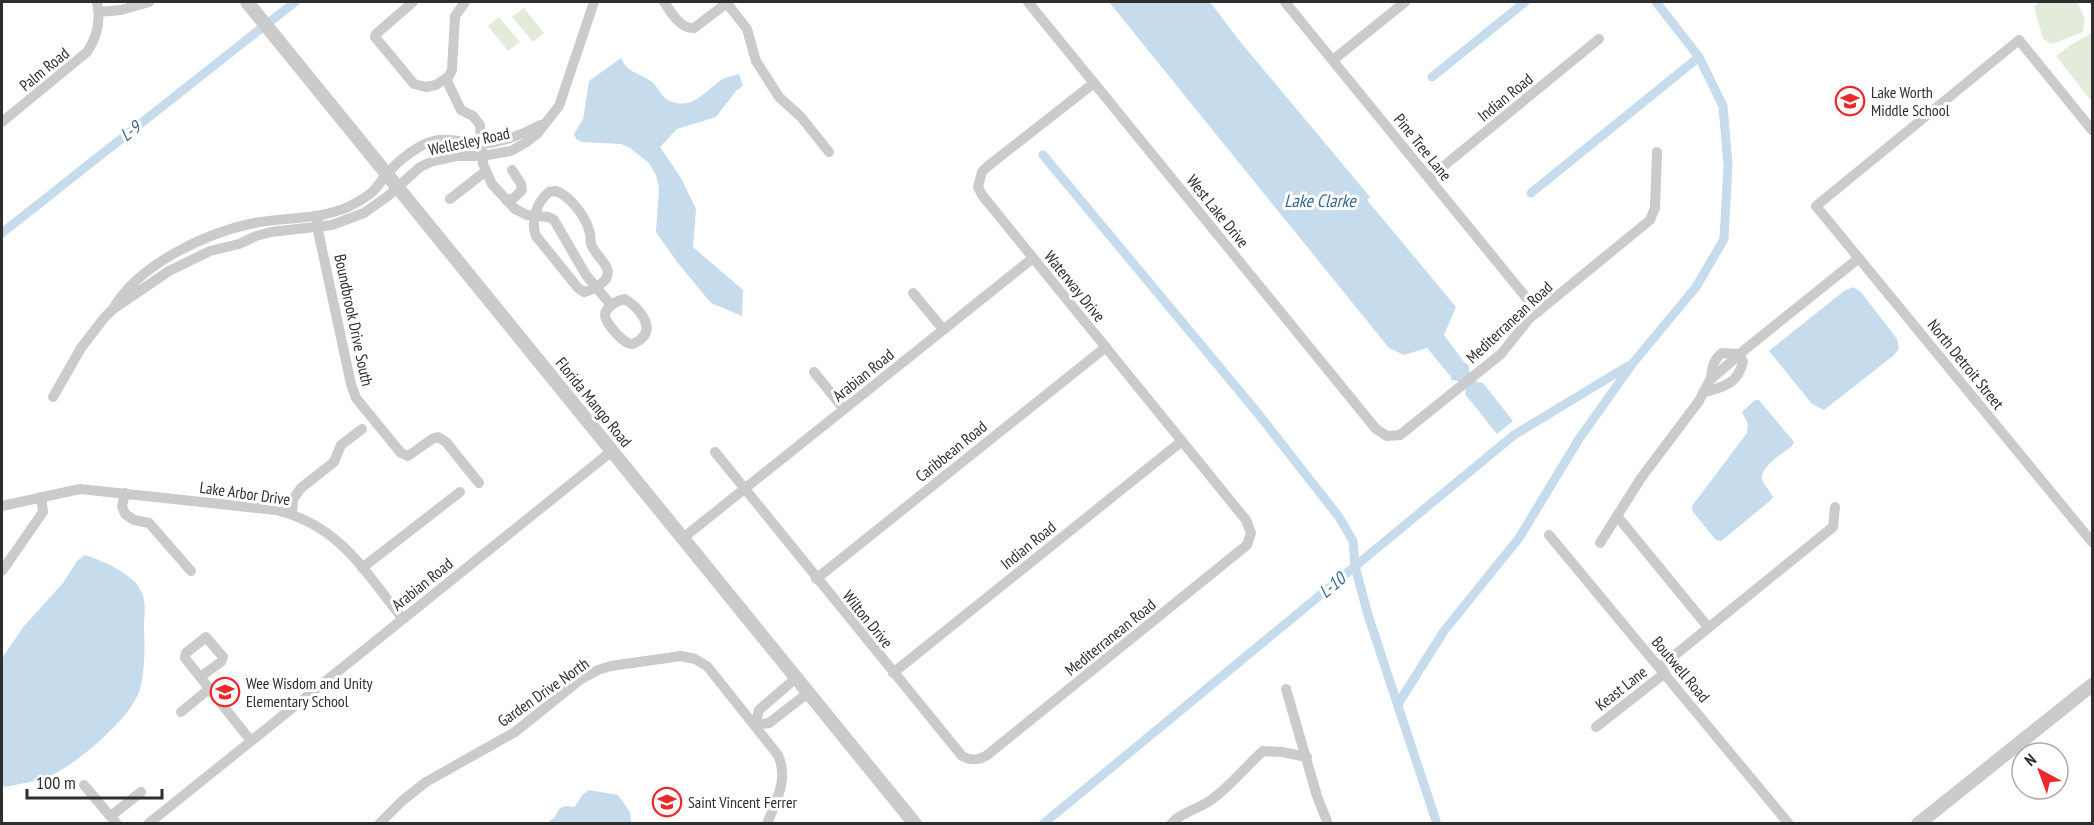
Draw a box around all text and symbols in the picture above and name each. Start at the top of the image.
street label: Palm Road [15,43,73,95]
street label: Indian Road [1473,69,1537,125]
place label: Lake Worth Middle School [1871,82,1950,120]
school or university icon: Lake Worth Middle School [1834,85,1866,117]
street label: Pine Tree Lane [1390,109,1456,185]
water label: L-9 [115,115,146,146]
street label: Wellesley Road [427,123,512,159]
street label: West Lake Drive [1183,171,1253,251]
water label: Lake Clarke [1284,189,1357,212]
street label: Waterway Drive [1040,246,1110,326]
street label: Boundbrook Drive South [330,252,378,388]
street label: Mediterranean Road [1462,277,1556,367]
street label: North Detroit Street [1924,315,2009,414]
street label: Arabian Road [828,344,898,406]
street label: Florida Mango Road [552,353,636,451]
street label: Caribbean Road [911,416,991,486]
street label: Lake Arbor Drive [199,477,291,509]
street label: Indian Road [996,517,1060,573]
street label: Arabian Road [387,553,457,615]
water label: L-10 [1314,566,1351,603]
street label: Wilton Drive [839,586,897,652]
street label: Mediterranean Road [1061,594,1159,680]
street label: Boutwell Road [1648,632,1714,706]
street label: Garden Drive North [494,653,592,731]
street label: Keast Lane [1591,662,1651,714]
place label: Wee Wisdom and Unity Elementary School [246,673,373,711]
school or university icon: Wee Wisdom and Unity Elementary School [209,676,241,708]
north arrow [2010,741,2070,801]
text: N [2020,749,2040,770]
scale bar [27,762,162,800]
text: 100 m [36,771,76,794]
school or university icon: Saint Vincent Ferrer [651,786,683,818]
place label: Saint Vincent Ferrer [688,792,797,812]

